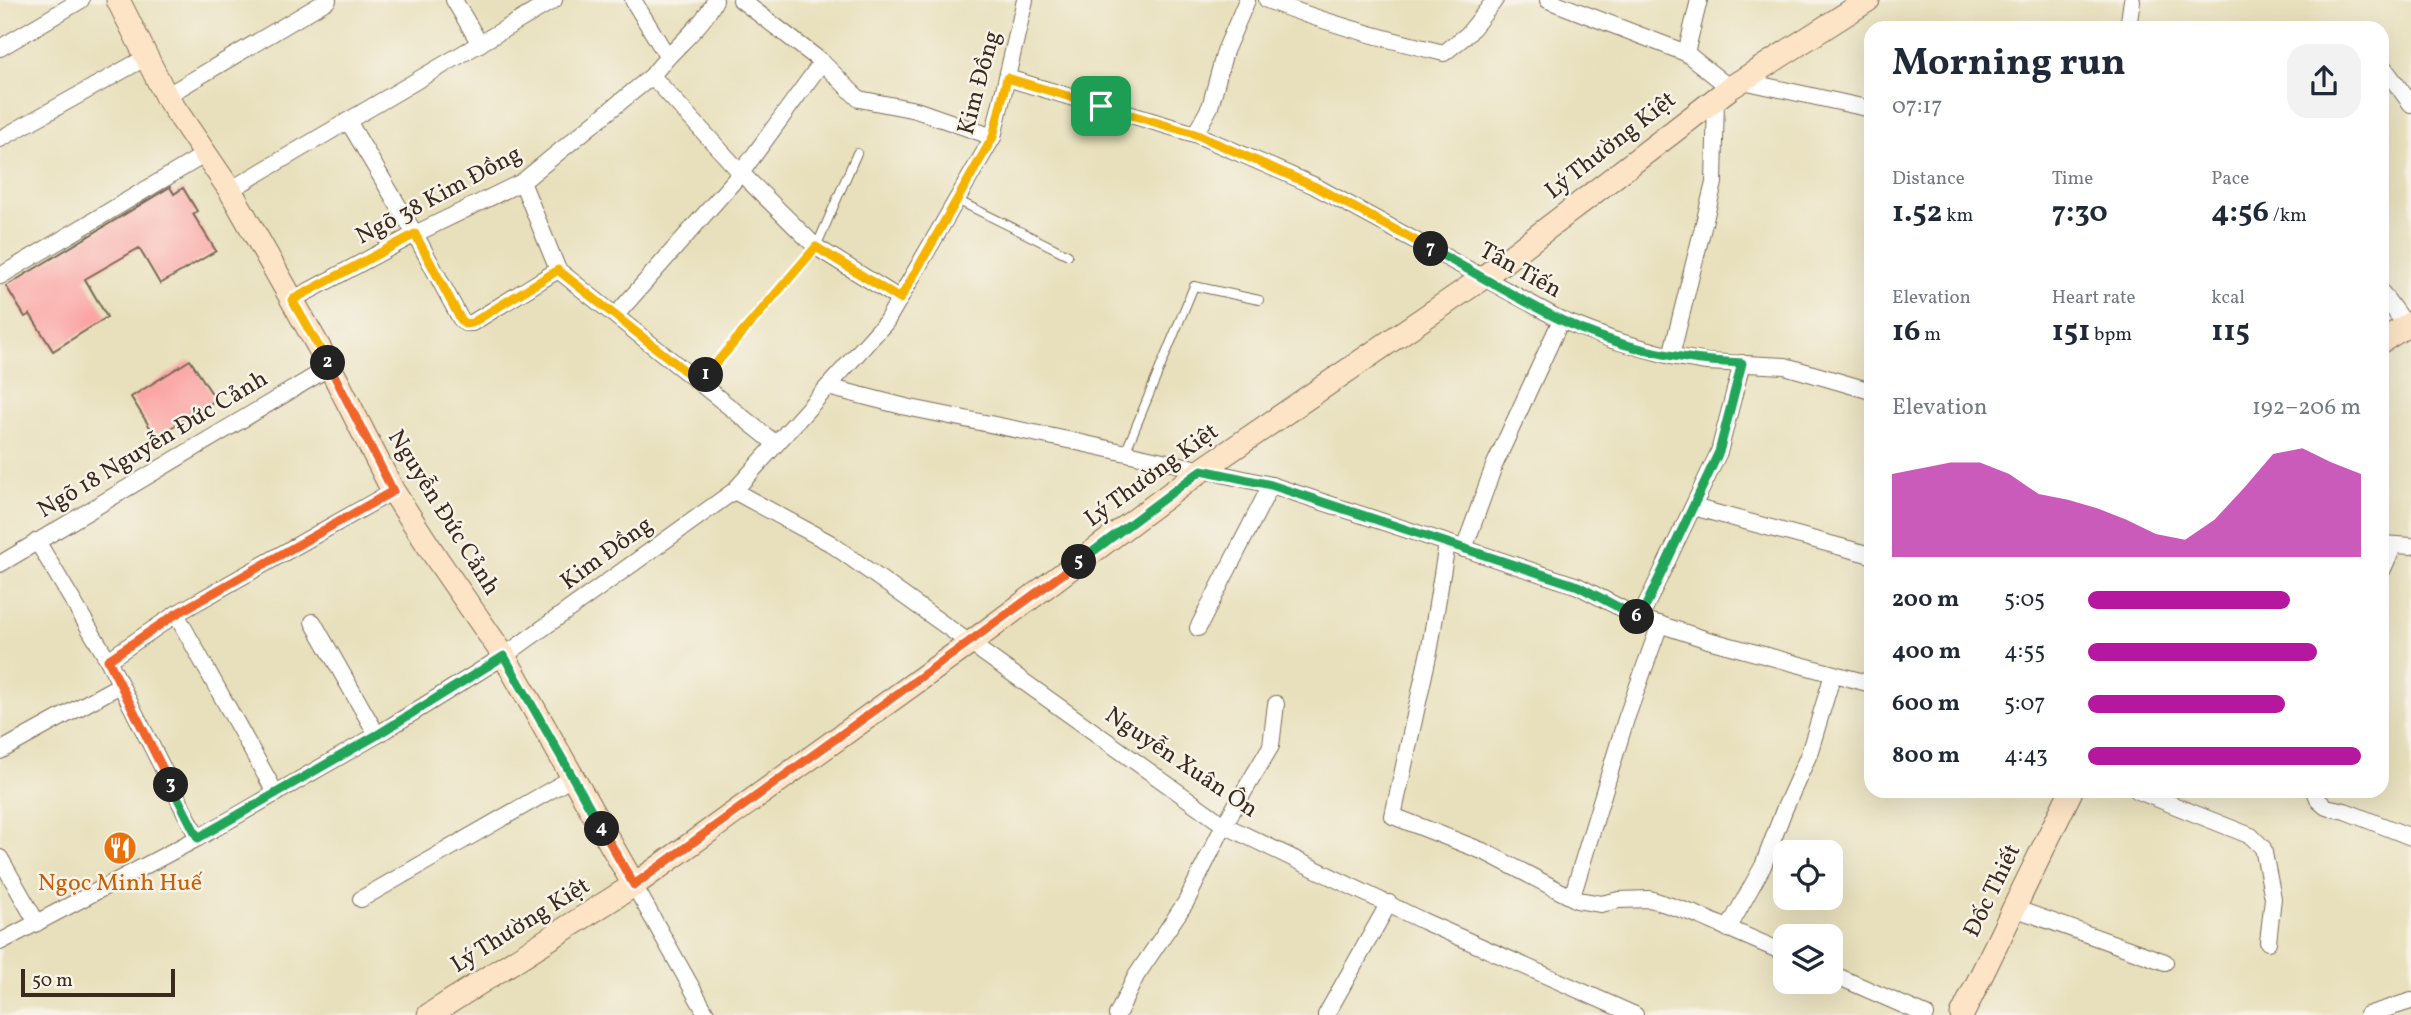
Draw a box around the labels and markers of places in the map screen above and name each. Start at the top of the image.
pin [1071,76,1131,136]
pin: 7 [1414,232,1448,266]
pin: 2 [310,346,346,380]
pin: 1 [688,358,724,392]
pin: 5 [1062,544,1096,580]
pin: 6 [1620,600,1654,634]
pin: 3 [154,768,188,802]
pin: 4 [584,812,620,846]
restaurant icon: Ngọc Minh Huế [101,829,139,867]
place label: Ngọc Minh Huế [38,867,203,901]

